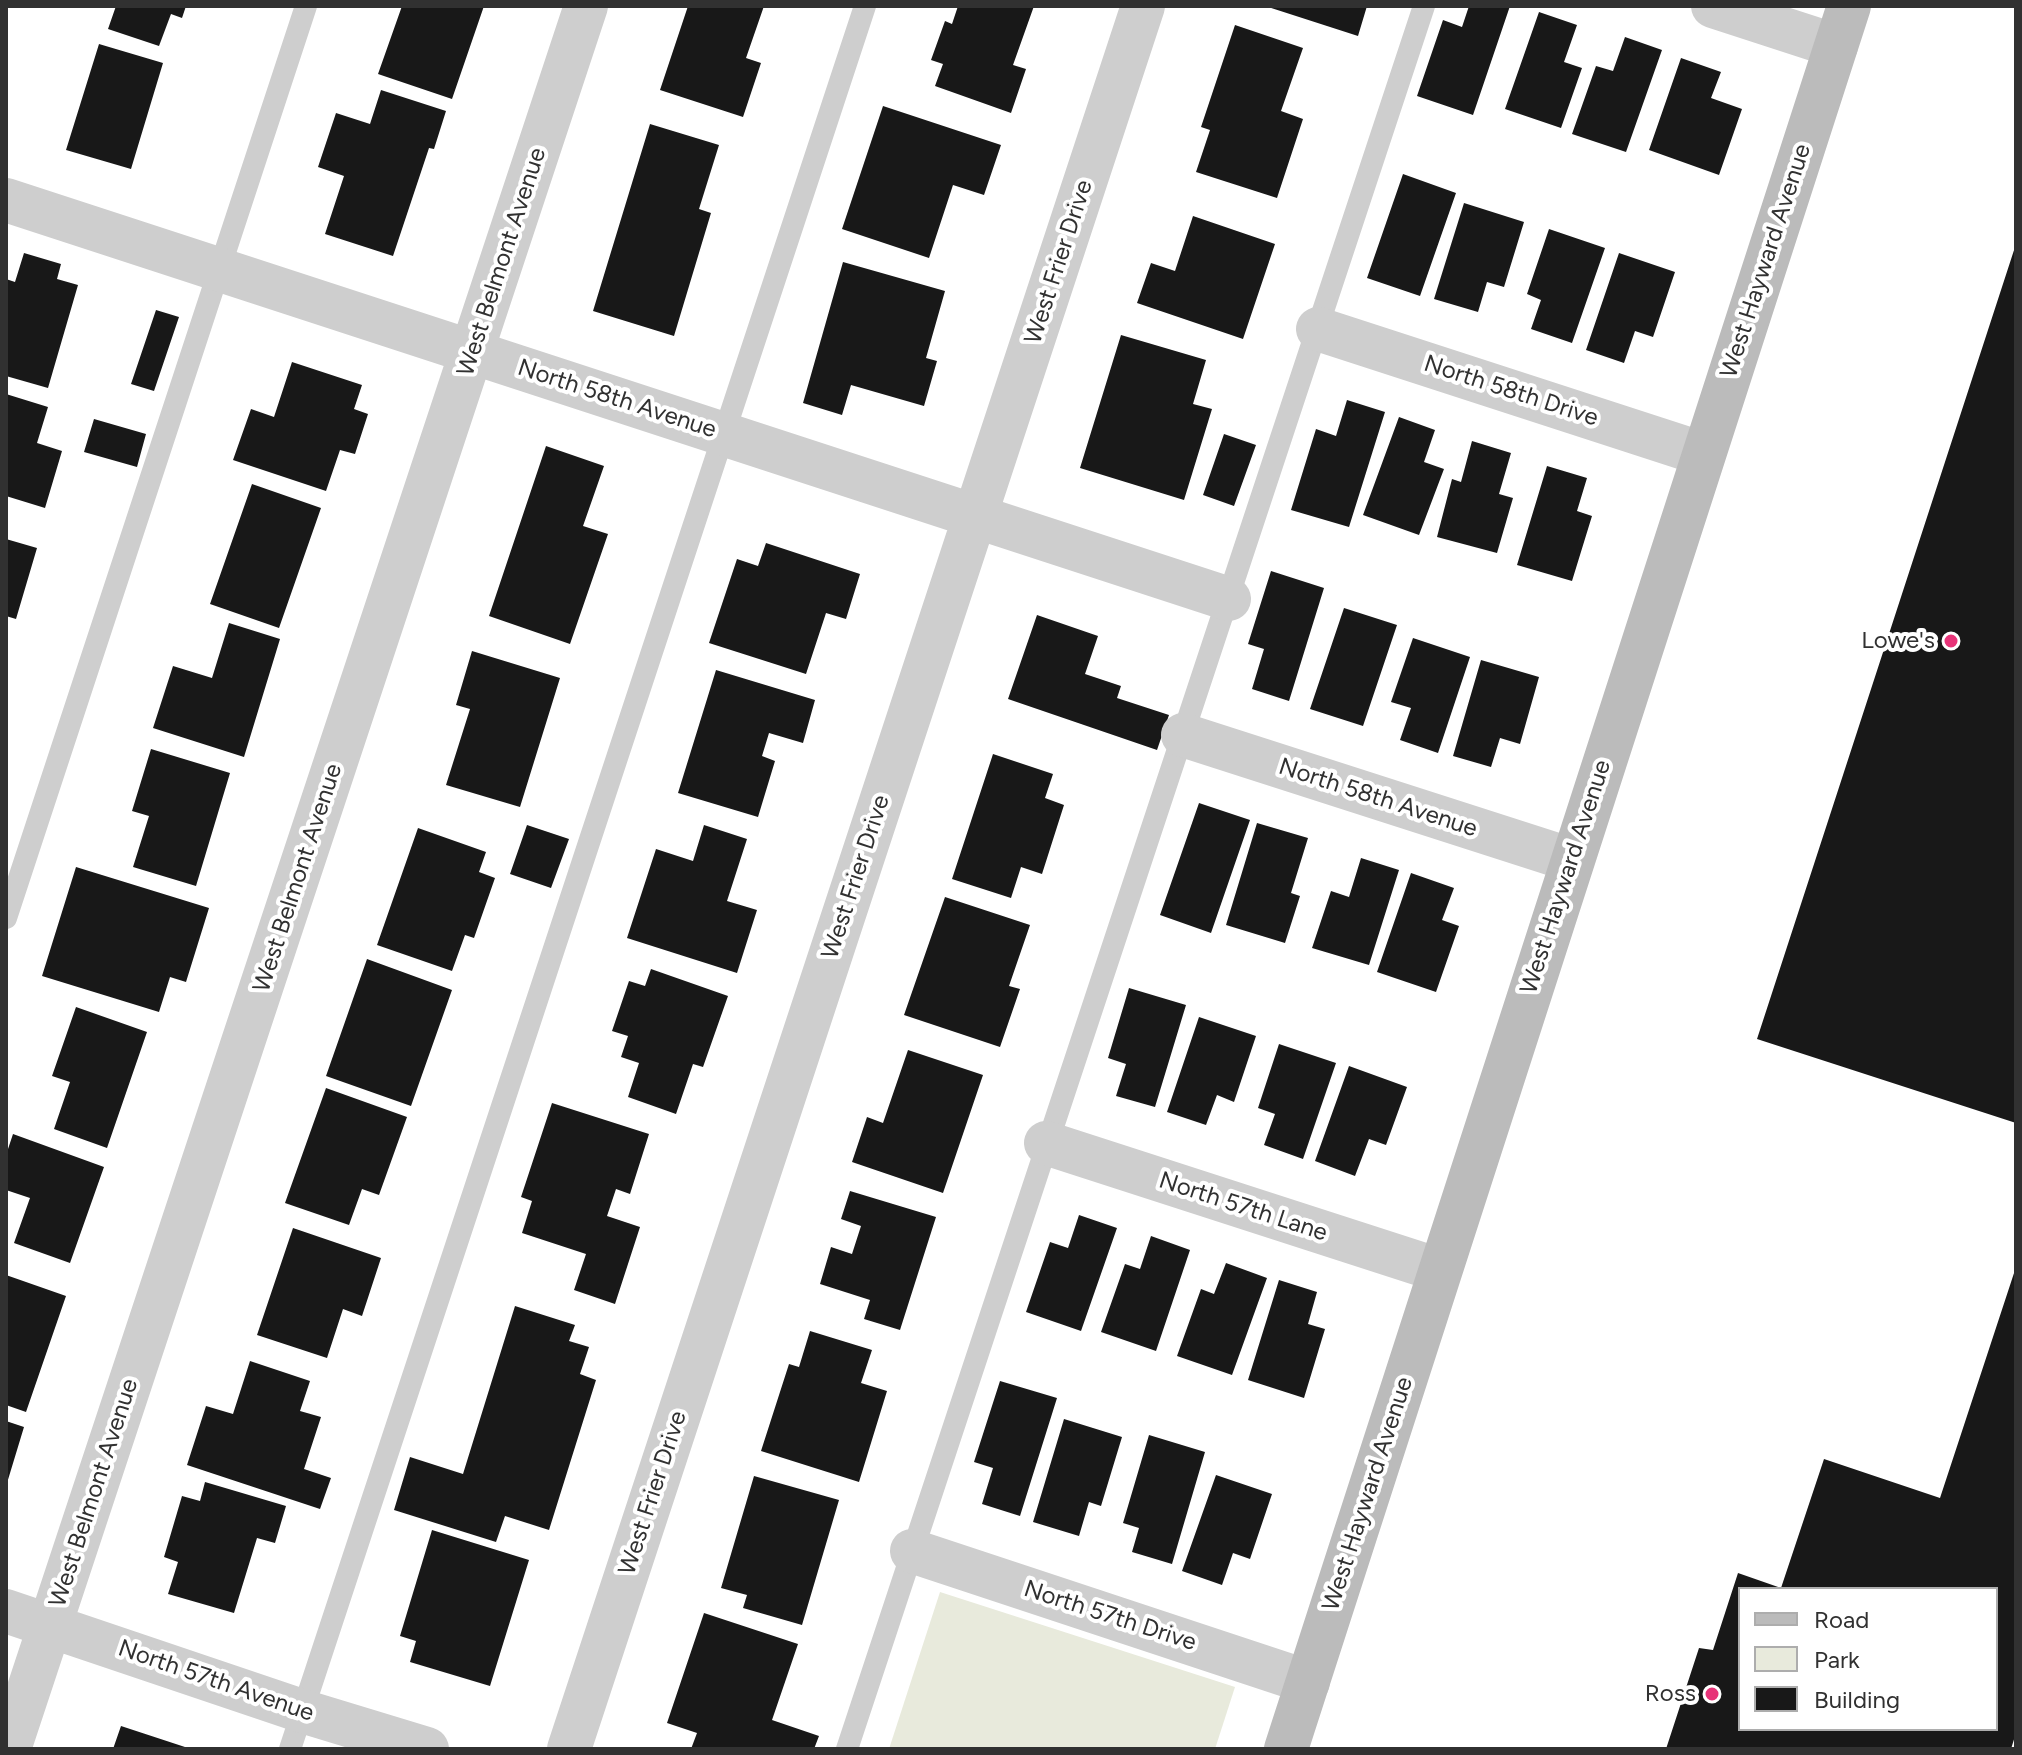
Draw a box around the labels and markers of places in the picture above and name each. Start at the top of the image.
place label: Lowe's [1861,627,1935,655]
marker: Lowe's [1942,632,1960,650]
place label: Ross [1645,1680,1696,1708]
marker: Ross [1703,1685,1721,1703]

